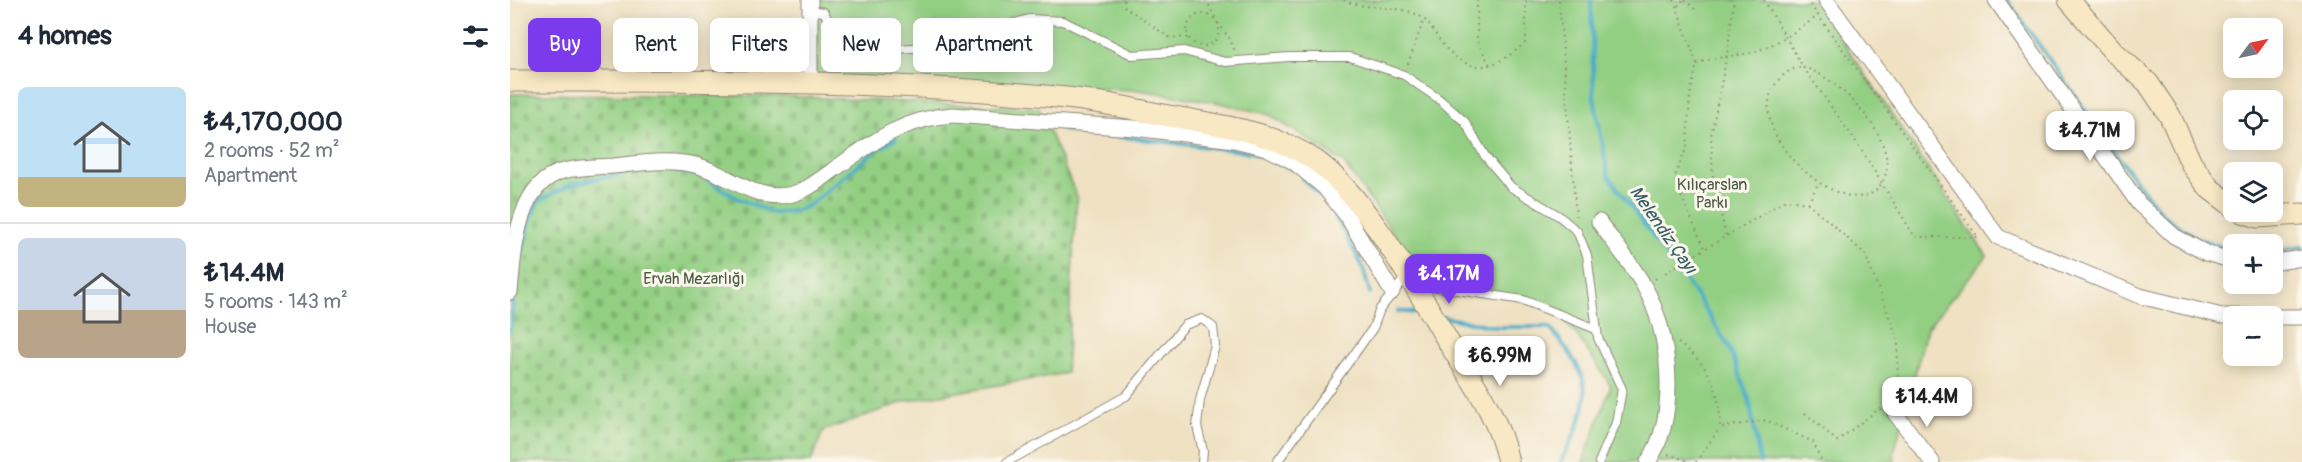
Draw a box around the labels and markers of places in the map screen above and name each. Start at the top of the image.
pin: ₺4.71M [2041,111,2139,162]
pin: ₺4.17M [1400,254,1498,305]
pin: ₺6.99M [1451,336,1549,387]
pin: ₺14.4M [1878,377,1976,428]

